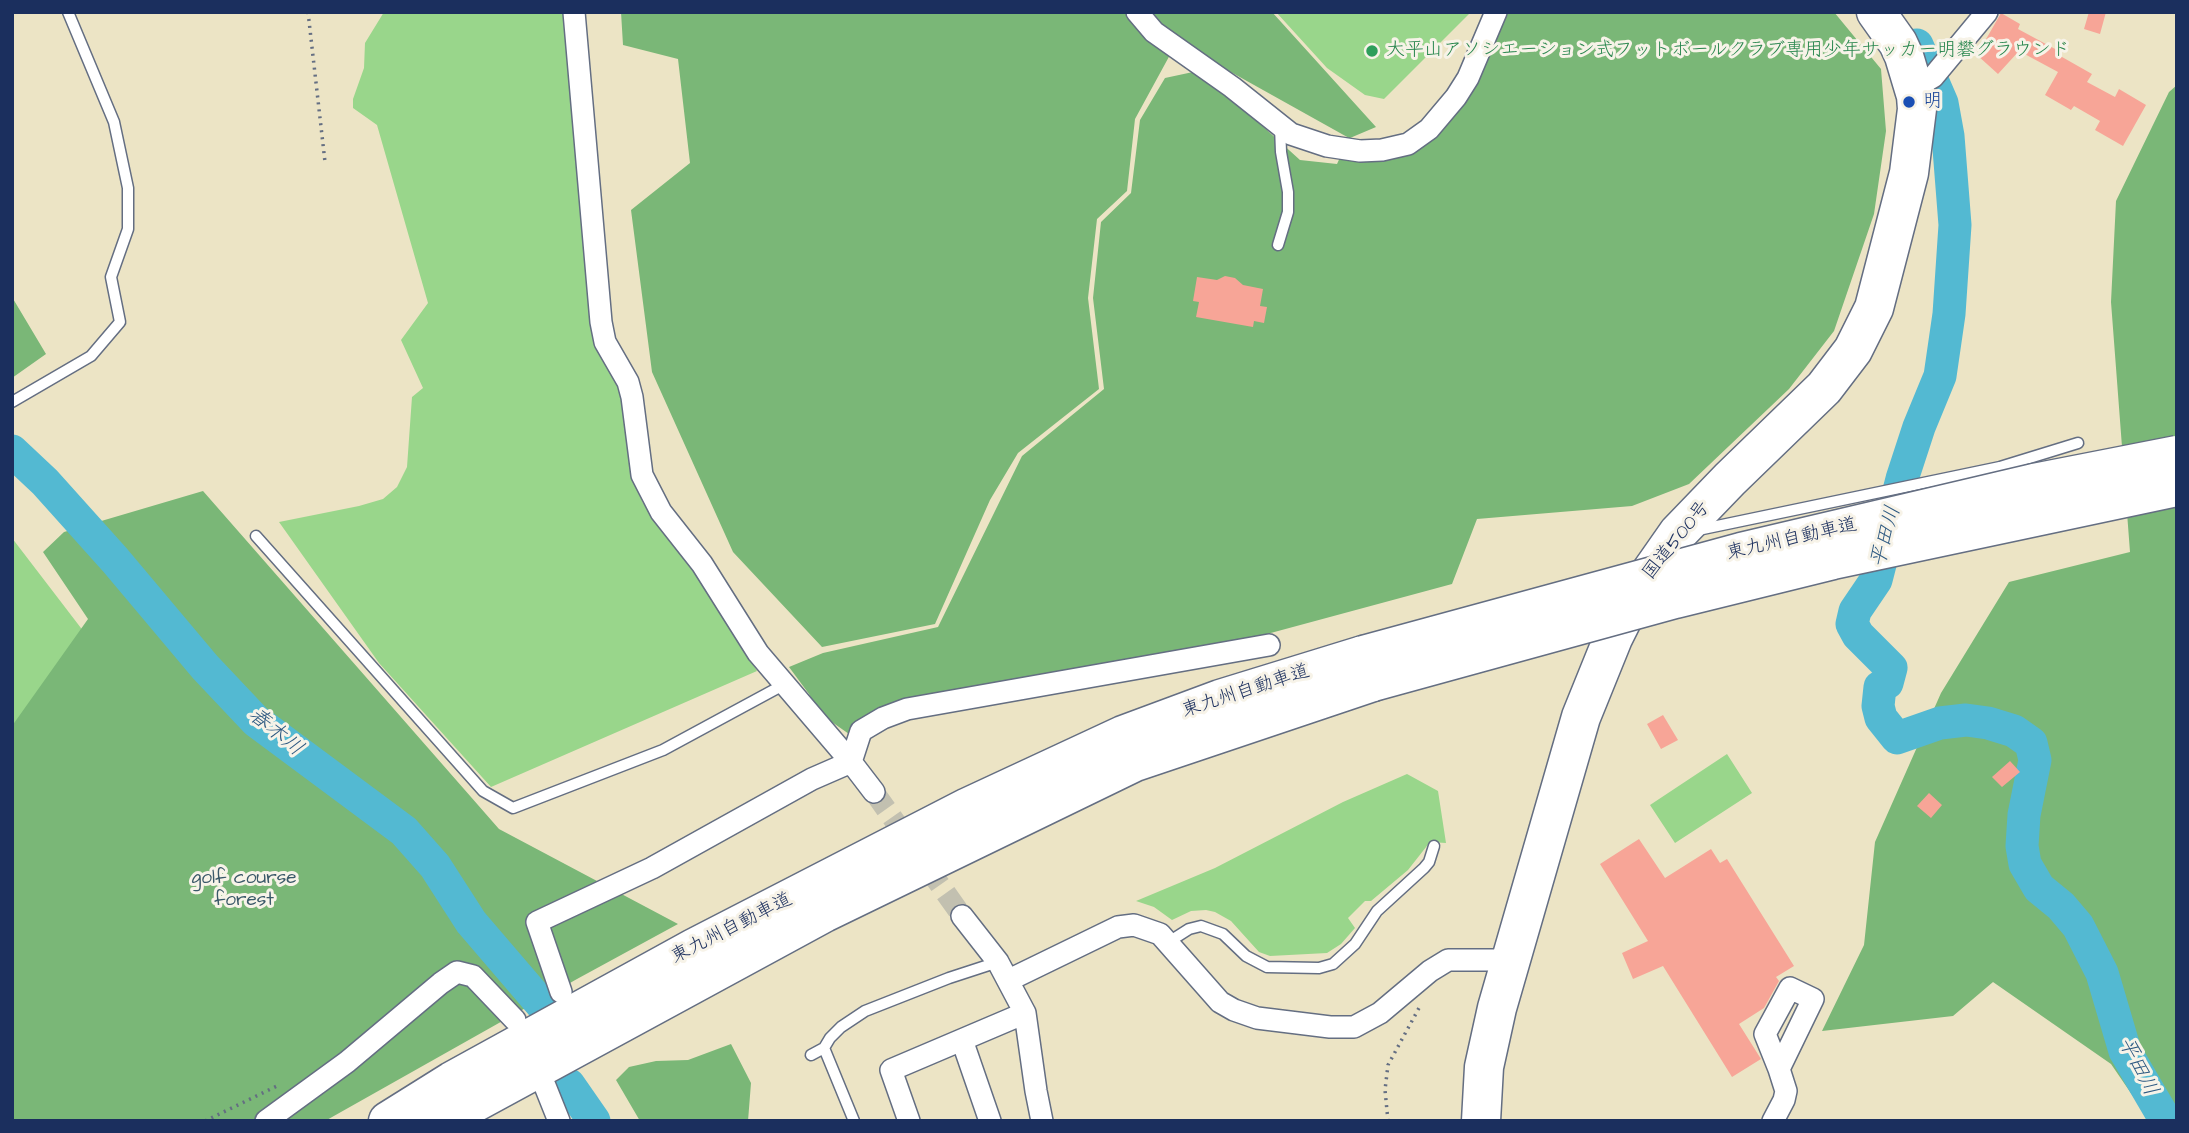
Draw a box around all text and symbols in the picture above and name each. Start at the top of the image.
place label: 大平山アソシエーション式フットボールクラブ専用少年サッカー明礬グラウンド [1386,40,2070,62]
marker: 大平山アソシエーション式フットボールクラブ専用少年サッカー明礬グラウンド [1364,43,1380,59]
place label: 明 [1923,91,1942,113]
marker: 明 [1901,94,1917,110]
street label: 国道500号 [1638,497,1716,585]
water label: 平田川 [1867,503,1907,571]
street label: 東九州自動車道 [1725,514,1859,566]
street label: 東九州自動車道 [1179,661,1313,723]
water label: 春木川 [243,703,307,763]
park label: golf course forest [191,868,297,912]
street label: 東九州自動車道 [668,889,796,969]
water label: 平田川 [2111,1033,2163,1101]

